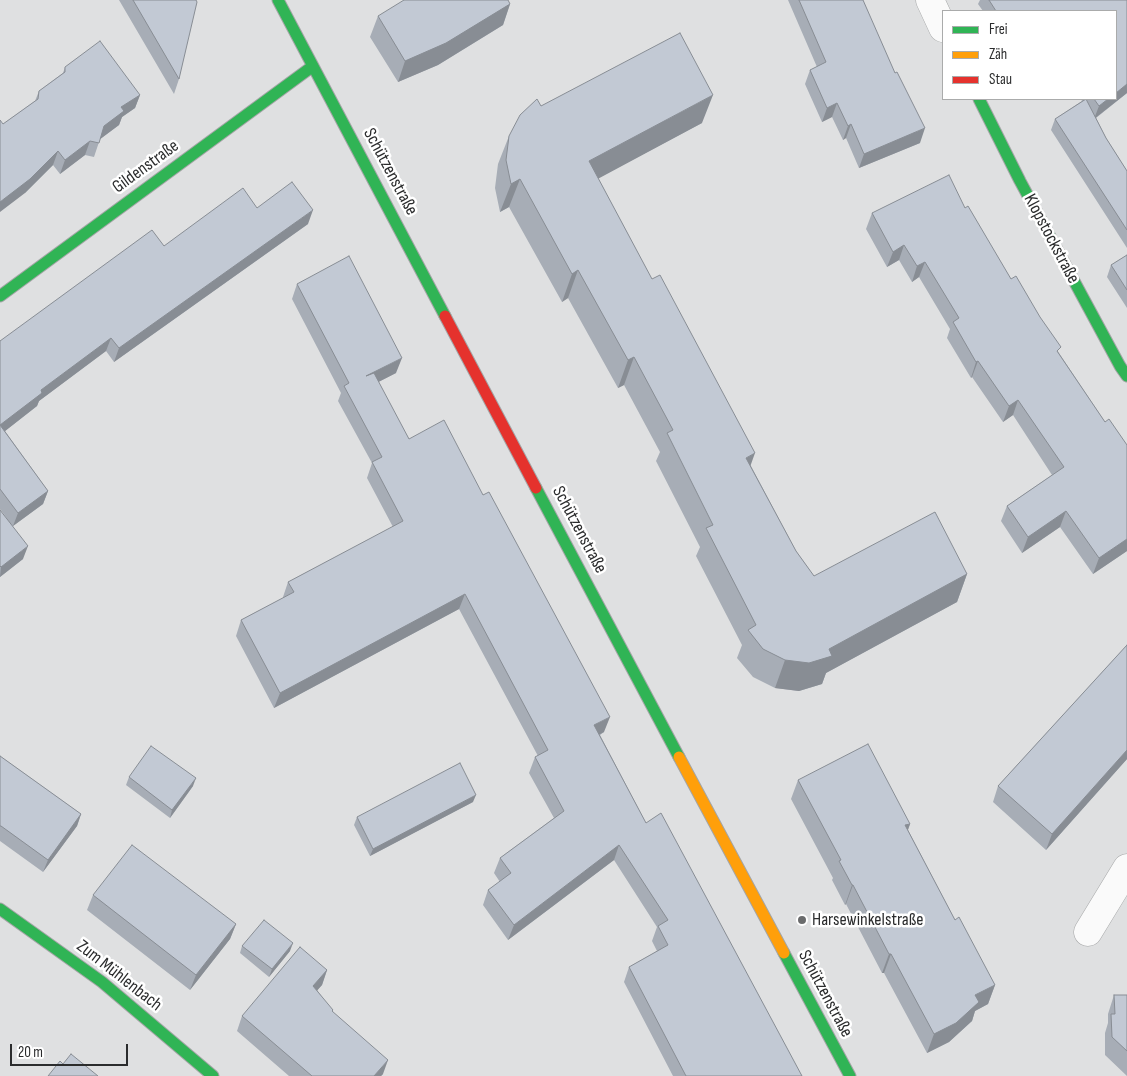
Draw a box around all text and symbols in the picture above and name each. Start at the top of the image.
legend [942,10,1117,100]
text: Frei [989,20,1008,39]
text: Zäh [989,45,1007,64]
text: Stau [989,70,1012,89]
street label: Schützenstraße [358,125,422,219]
street label: Gildenstraße [109,136,183,198]
street label: Klopstockstraße [1018,191,1084,287]
street label: Schützenstraße [547,483,611,577]
place label: Harsewinkelstraße [812,909,923,931]
marker: Harsewinkelstraße [796,914,808,926]
street label: Zum Mühlenbach [72,936,166,1016]
street label: Schützenstraße [793,947,857,1041]
scale bar [12,1034,130,1066]
text: 20 m [18,1043,43,1062]

